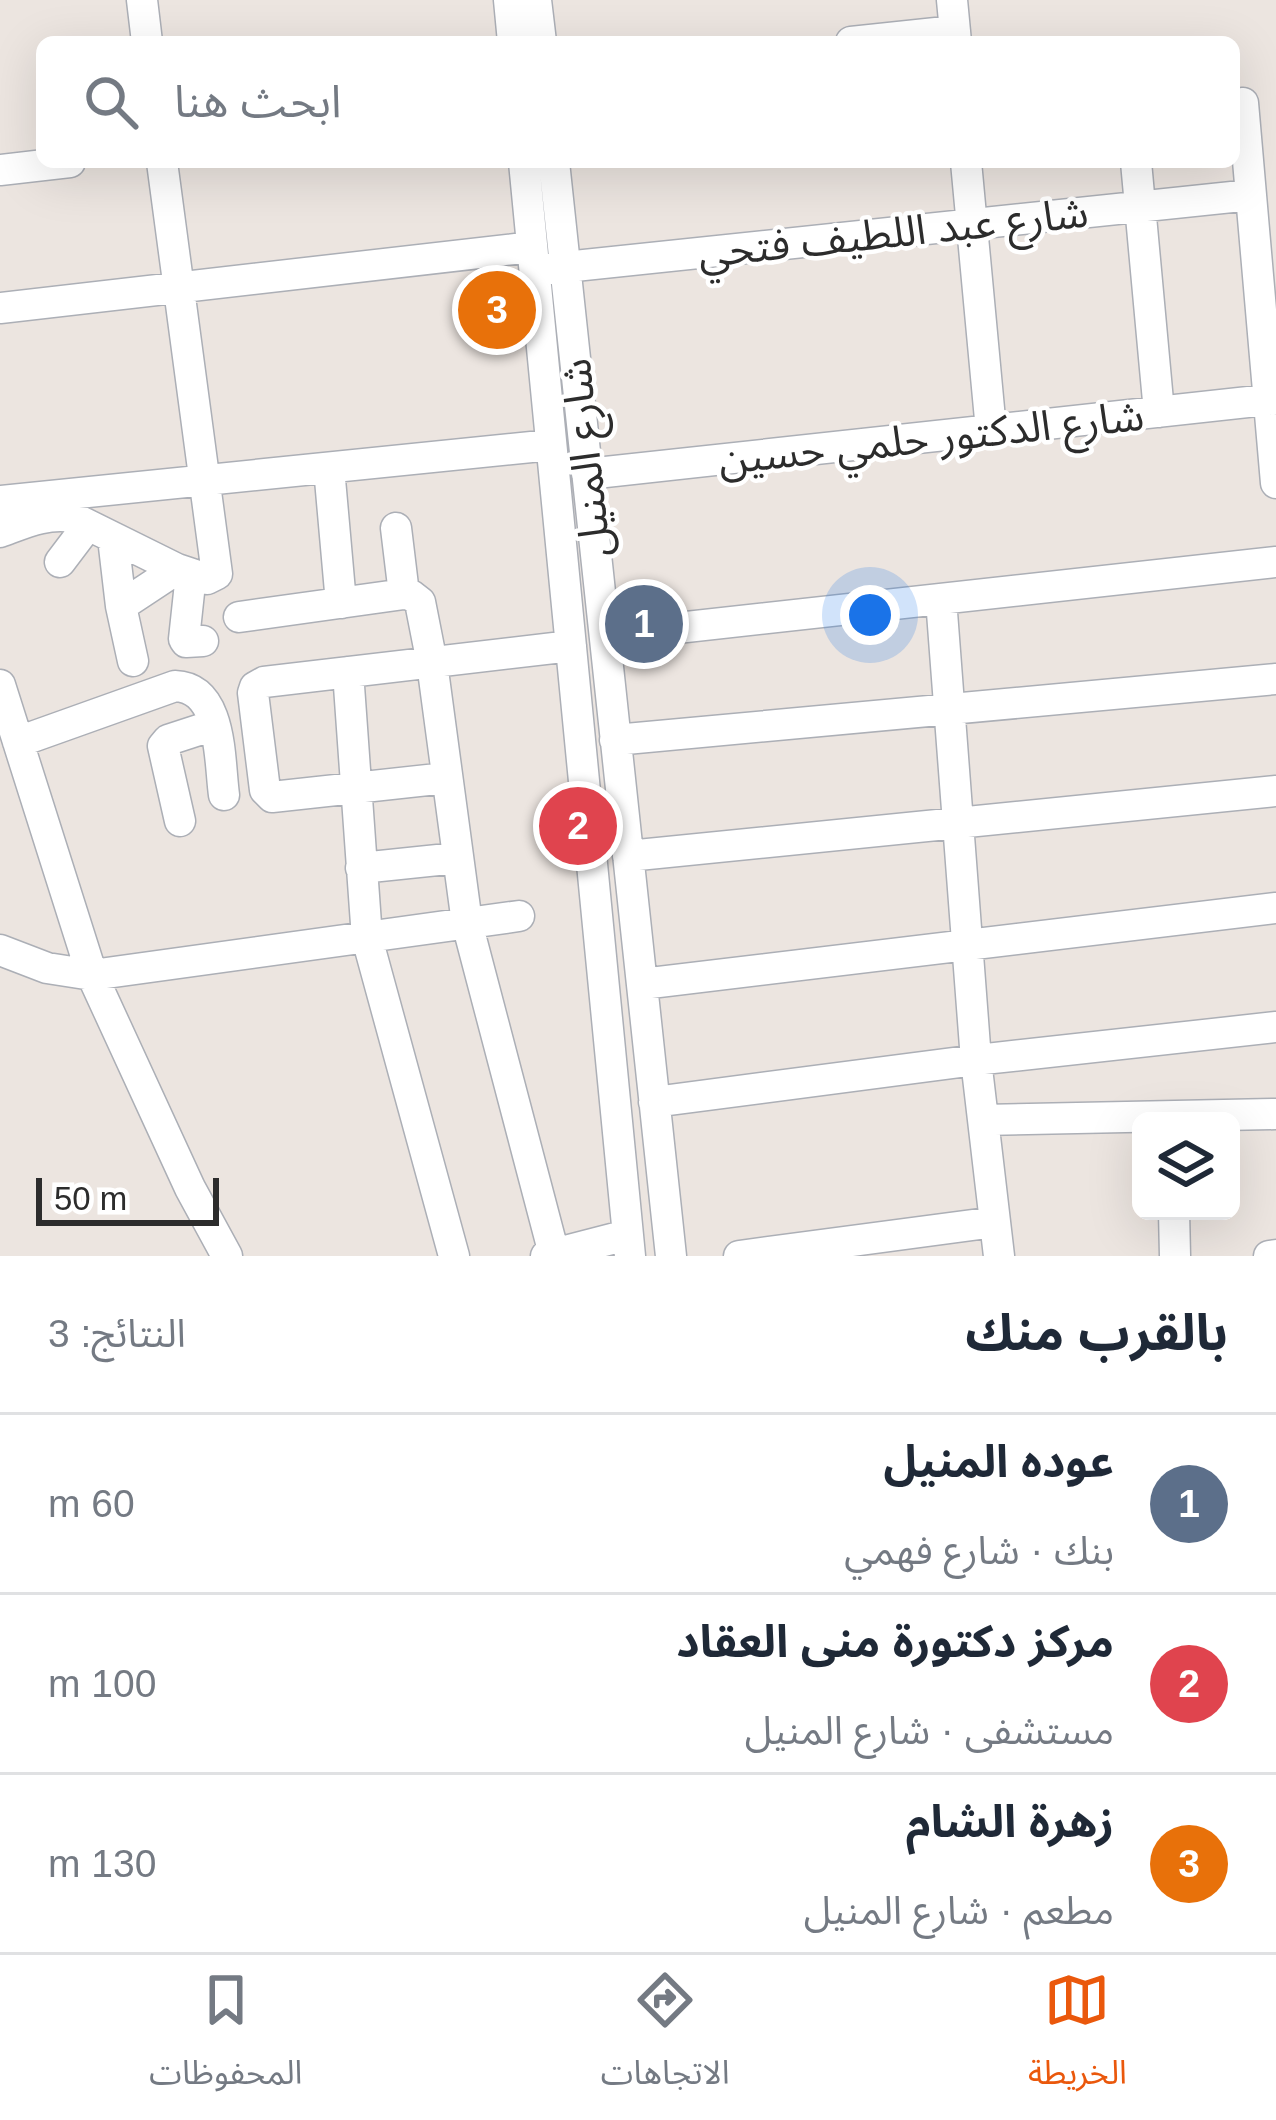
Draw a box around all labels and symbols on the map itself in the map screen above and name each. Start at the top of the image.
street label: شارع عبد اللطيف فتحي [696,189,1091,285]
pin: 3 [458,265,536,355]
street label: شارع المنيل [552,355,627,560]
street label: شارع الدكتور حلمي حسين [716,392,1147,492]
pin: 1 [605,579,683,669]
your location [840,585,900,645]
pin: 2 [539,781,617,871]
scale bar [36,1172,219,1225]

